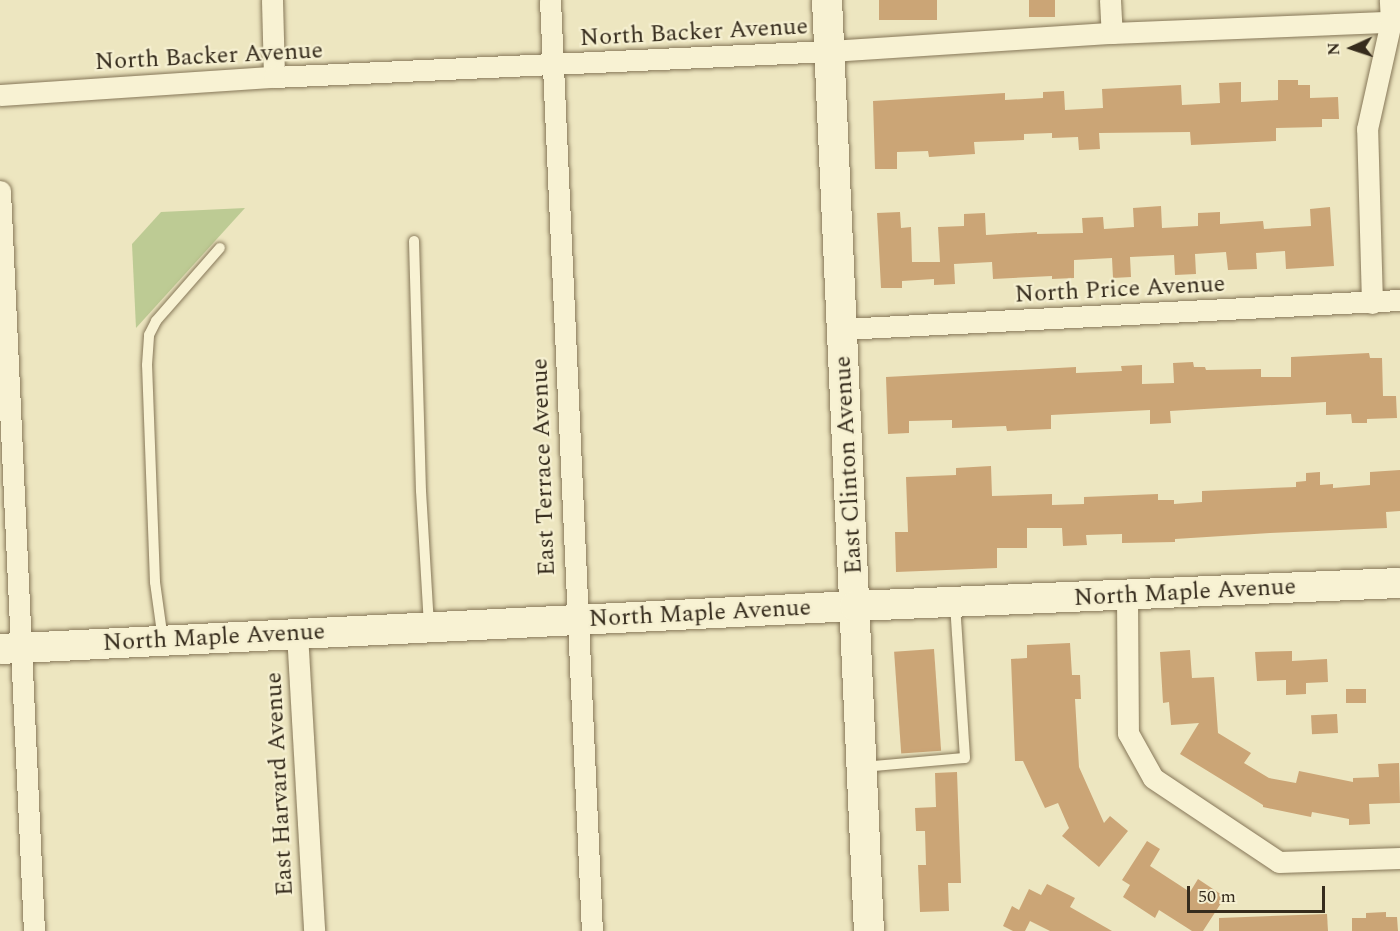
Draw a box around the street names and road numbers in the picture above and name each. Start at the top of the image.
street label: North Backer Avenue [579,13,809,53]
street label: North Backer Avenue [94,37,324,77]
street label: North Price Avenue [1014,270,1226,310]
street label: East Clinton Avenue [829,355,869,575]
street label: East Terrace Avenue [526,358,562,576]
street label: North Maple Avenue [1073,573,1297,613]
street label: North Maple Avenue [588,594,812,634]
street label: North Maple Avenue [102,618,326,658]
street label: East Harvard Avenue [260,671,300,897]

